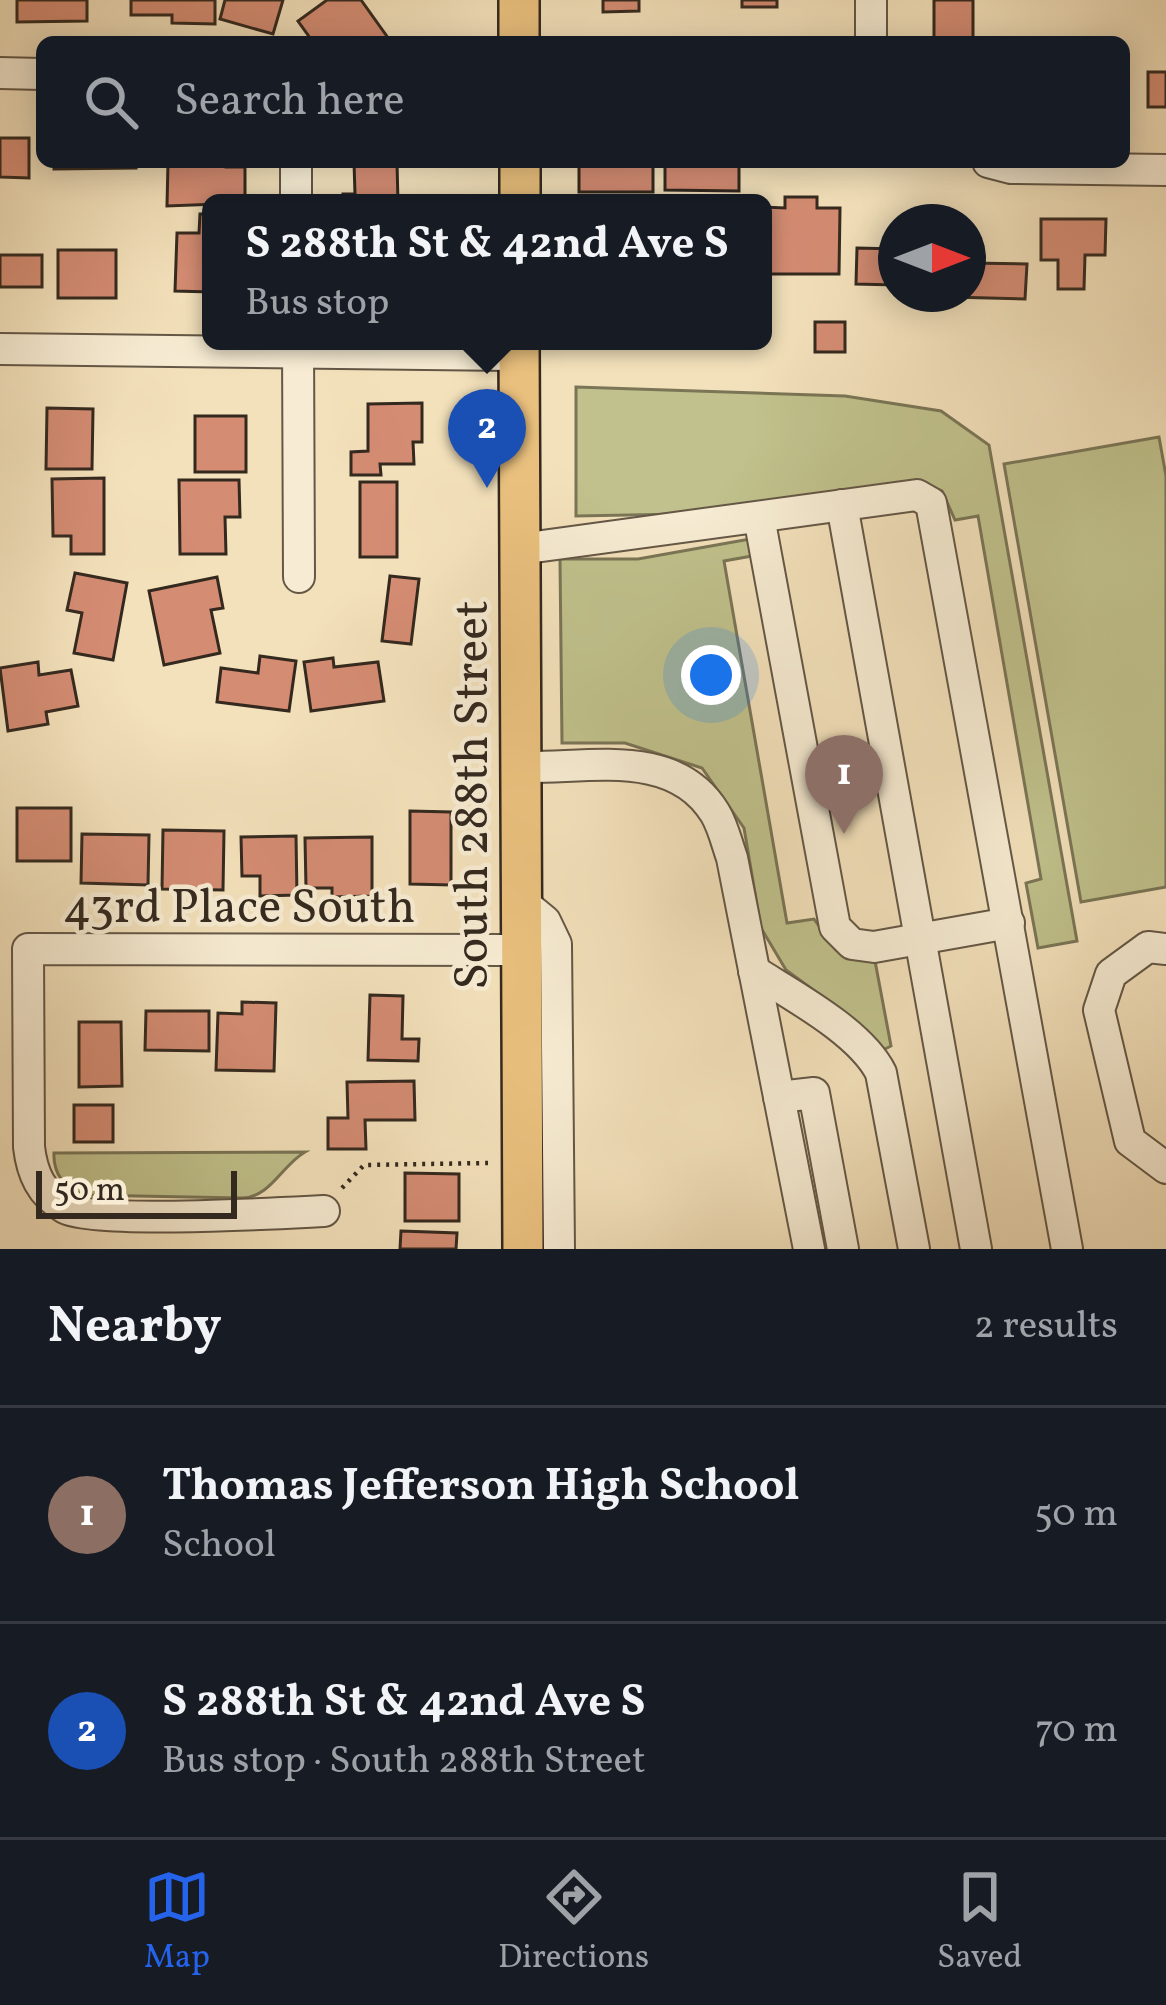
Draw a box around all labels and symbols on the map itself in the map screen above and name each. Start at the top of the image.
north arrow [878,204,986,312]
pin: 2 [448,389,526,488]
street label: South 288th Street [441,600,508,990]
your location [681,645,741,705]
pin: 1 [805,735,883,834]
street label: 43rd Place South [63,876,415,943]
scale bar [36,1165,237,1218]

